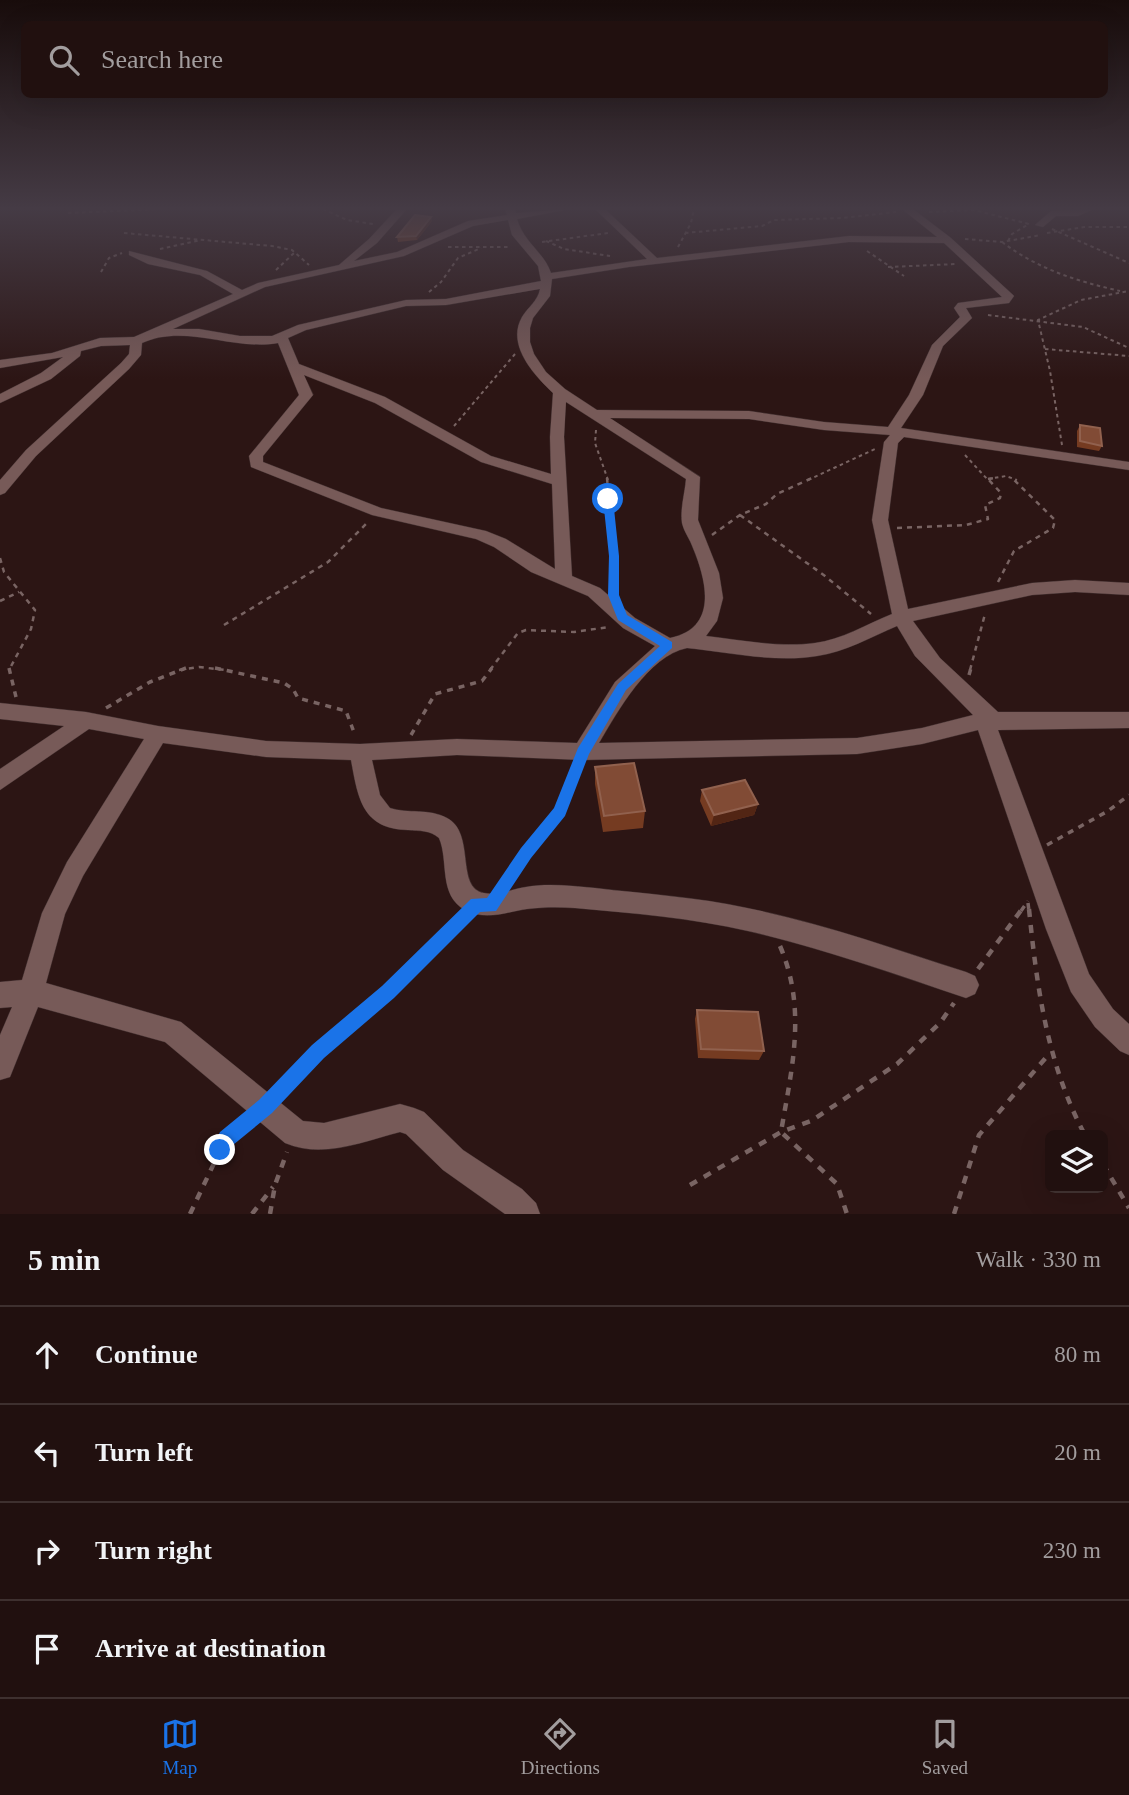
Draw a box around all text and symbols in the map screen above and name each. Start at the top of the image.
search box [21,21,1108,98]
icon: search [45,41,83,79]
text: Search here [101,45,223,74]
route start [592,483,623,514]
map controls [1045,1130,1108,1193]
button: layers [1045,1130,1108,1193]
route end [204,1134,235,1165]
text: 5 min [28,1243,101,1276]
text: Walk · 330 m [976,1247,1101,1272]
icon: ahead [28,1336,66,1374]
text: Continue [95,1340,198,1369]
text: 80 m [1054,1342,1101,1367]
icon: left [28,1434,66,1472]
text: Turn left [95,1438,193,1467]
text: 20 m [1054,1440,1101,1465]
icon: right [28,1532,66,1570]
text: Turn right [95,1536,212,1565]
text: 230 m [1043,1538,1101,1563]
icon: arrive [28,1630,66,1668]
text: Arrive at destination [95,1634,326,1663]
tab: Map [161,1715,199,1779]
tab: Directions [521,1715,600,1779]
tab: Saved [922,1715,968,1779]

